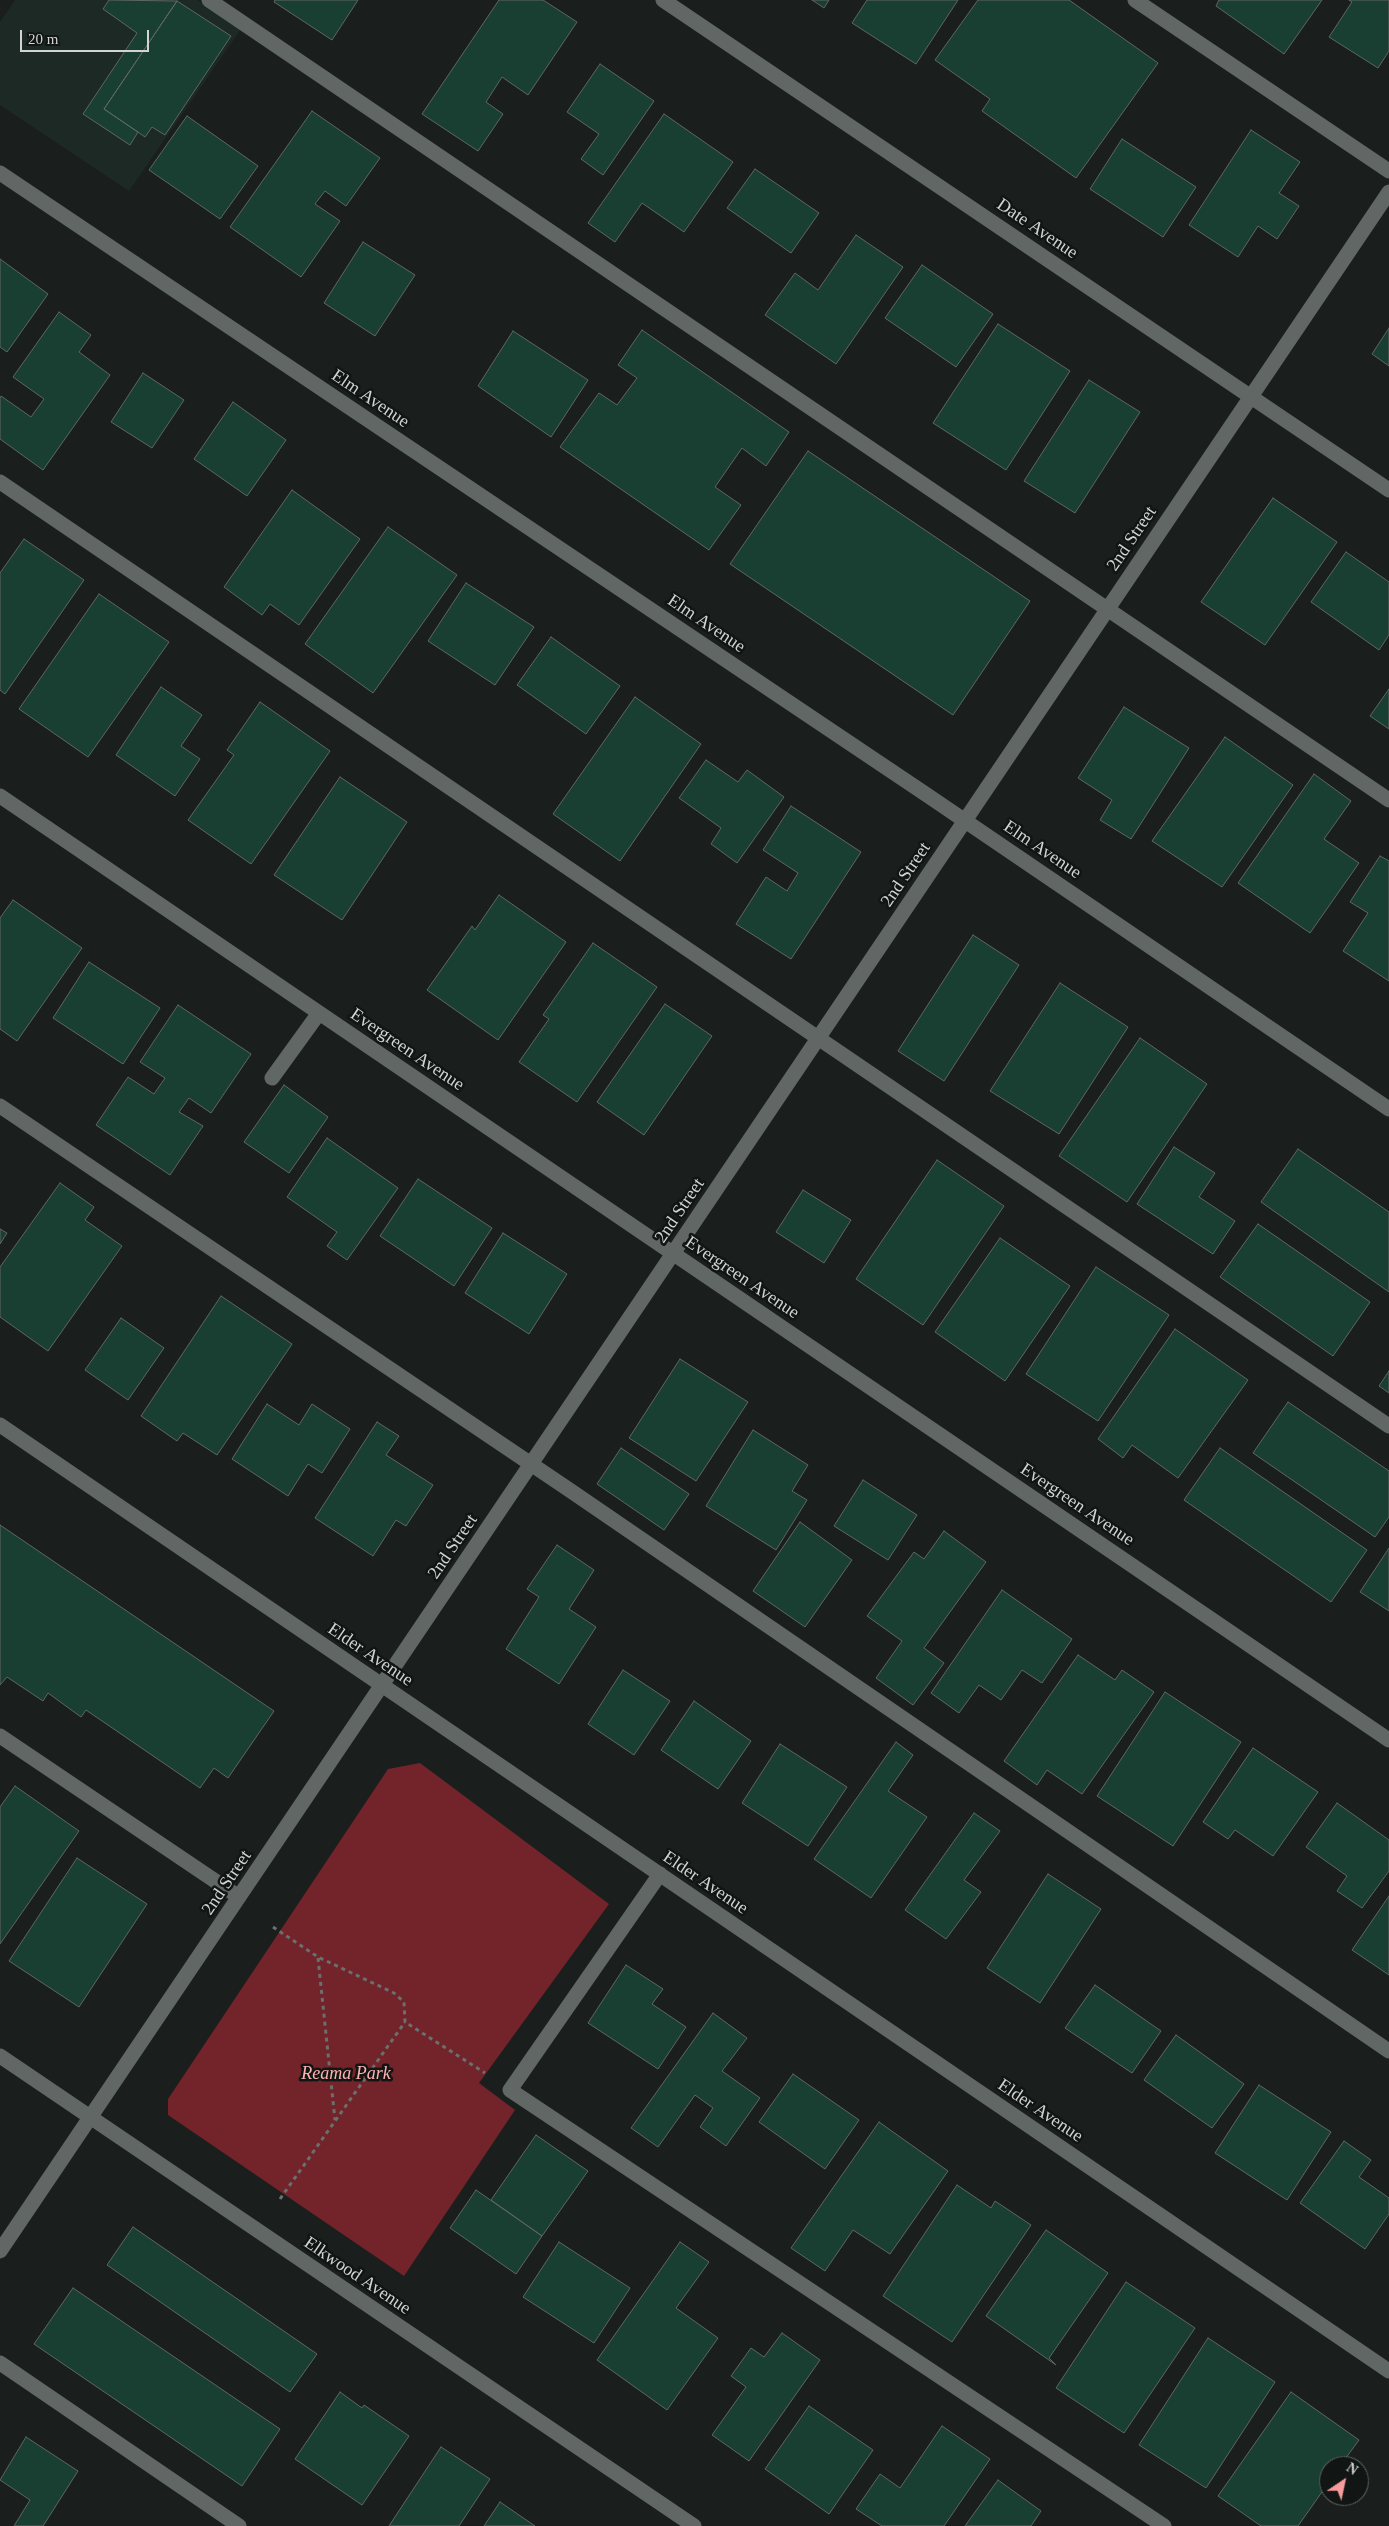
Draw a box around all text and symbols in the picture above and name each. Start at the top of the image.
scale bar [22,20,151,52]
text: 20 m [28,31,58,47]
street label: Date Avenue [992,194,1082,264]
street label: Elm Avenue [327,365,413,433]
street label: 2nd Street [1103,502,1161,576]
street label: Elm Avenue [663,590,749,658]
street label: Elm Avenue [999,816,1085,884]
street label: 2nd Street [877,838,935,912]
street label: Evergreen Avenue [346,1004,468,1096]
street label: 2nd Street [651,1174,709,1248]
street label: Evergreen Avenue [681,1232,803,1324]
street label: Evergreen Avenue [1016,1459,1138,1551]
street label: 2nd Street [424,1510,482,1584]
street label: Elder Avenue [323,1619,417,1691]
street label: 2nd Street [198,1846,256,1920]
street label: Elder Avenue [658,1847,752,1919]
park label: Reama Park [301,2063,391,2085]
street label: Elder Avenue [993,2075,1087,2147]
street label: Elkwood Avenue [300,2232,414,2320]
north arrow [1319,2456,1369,2506]
text: N [1344,2460,1360,2478]

